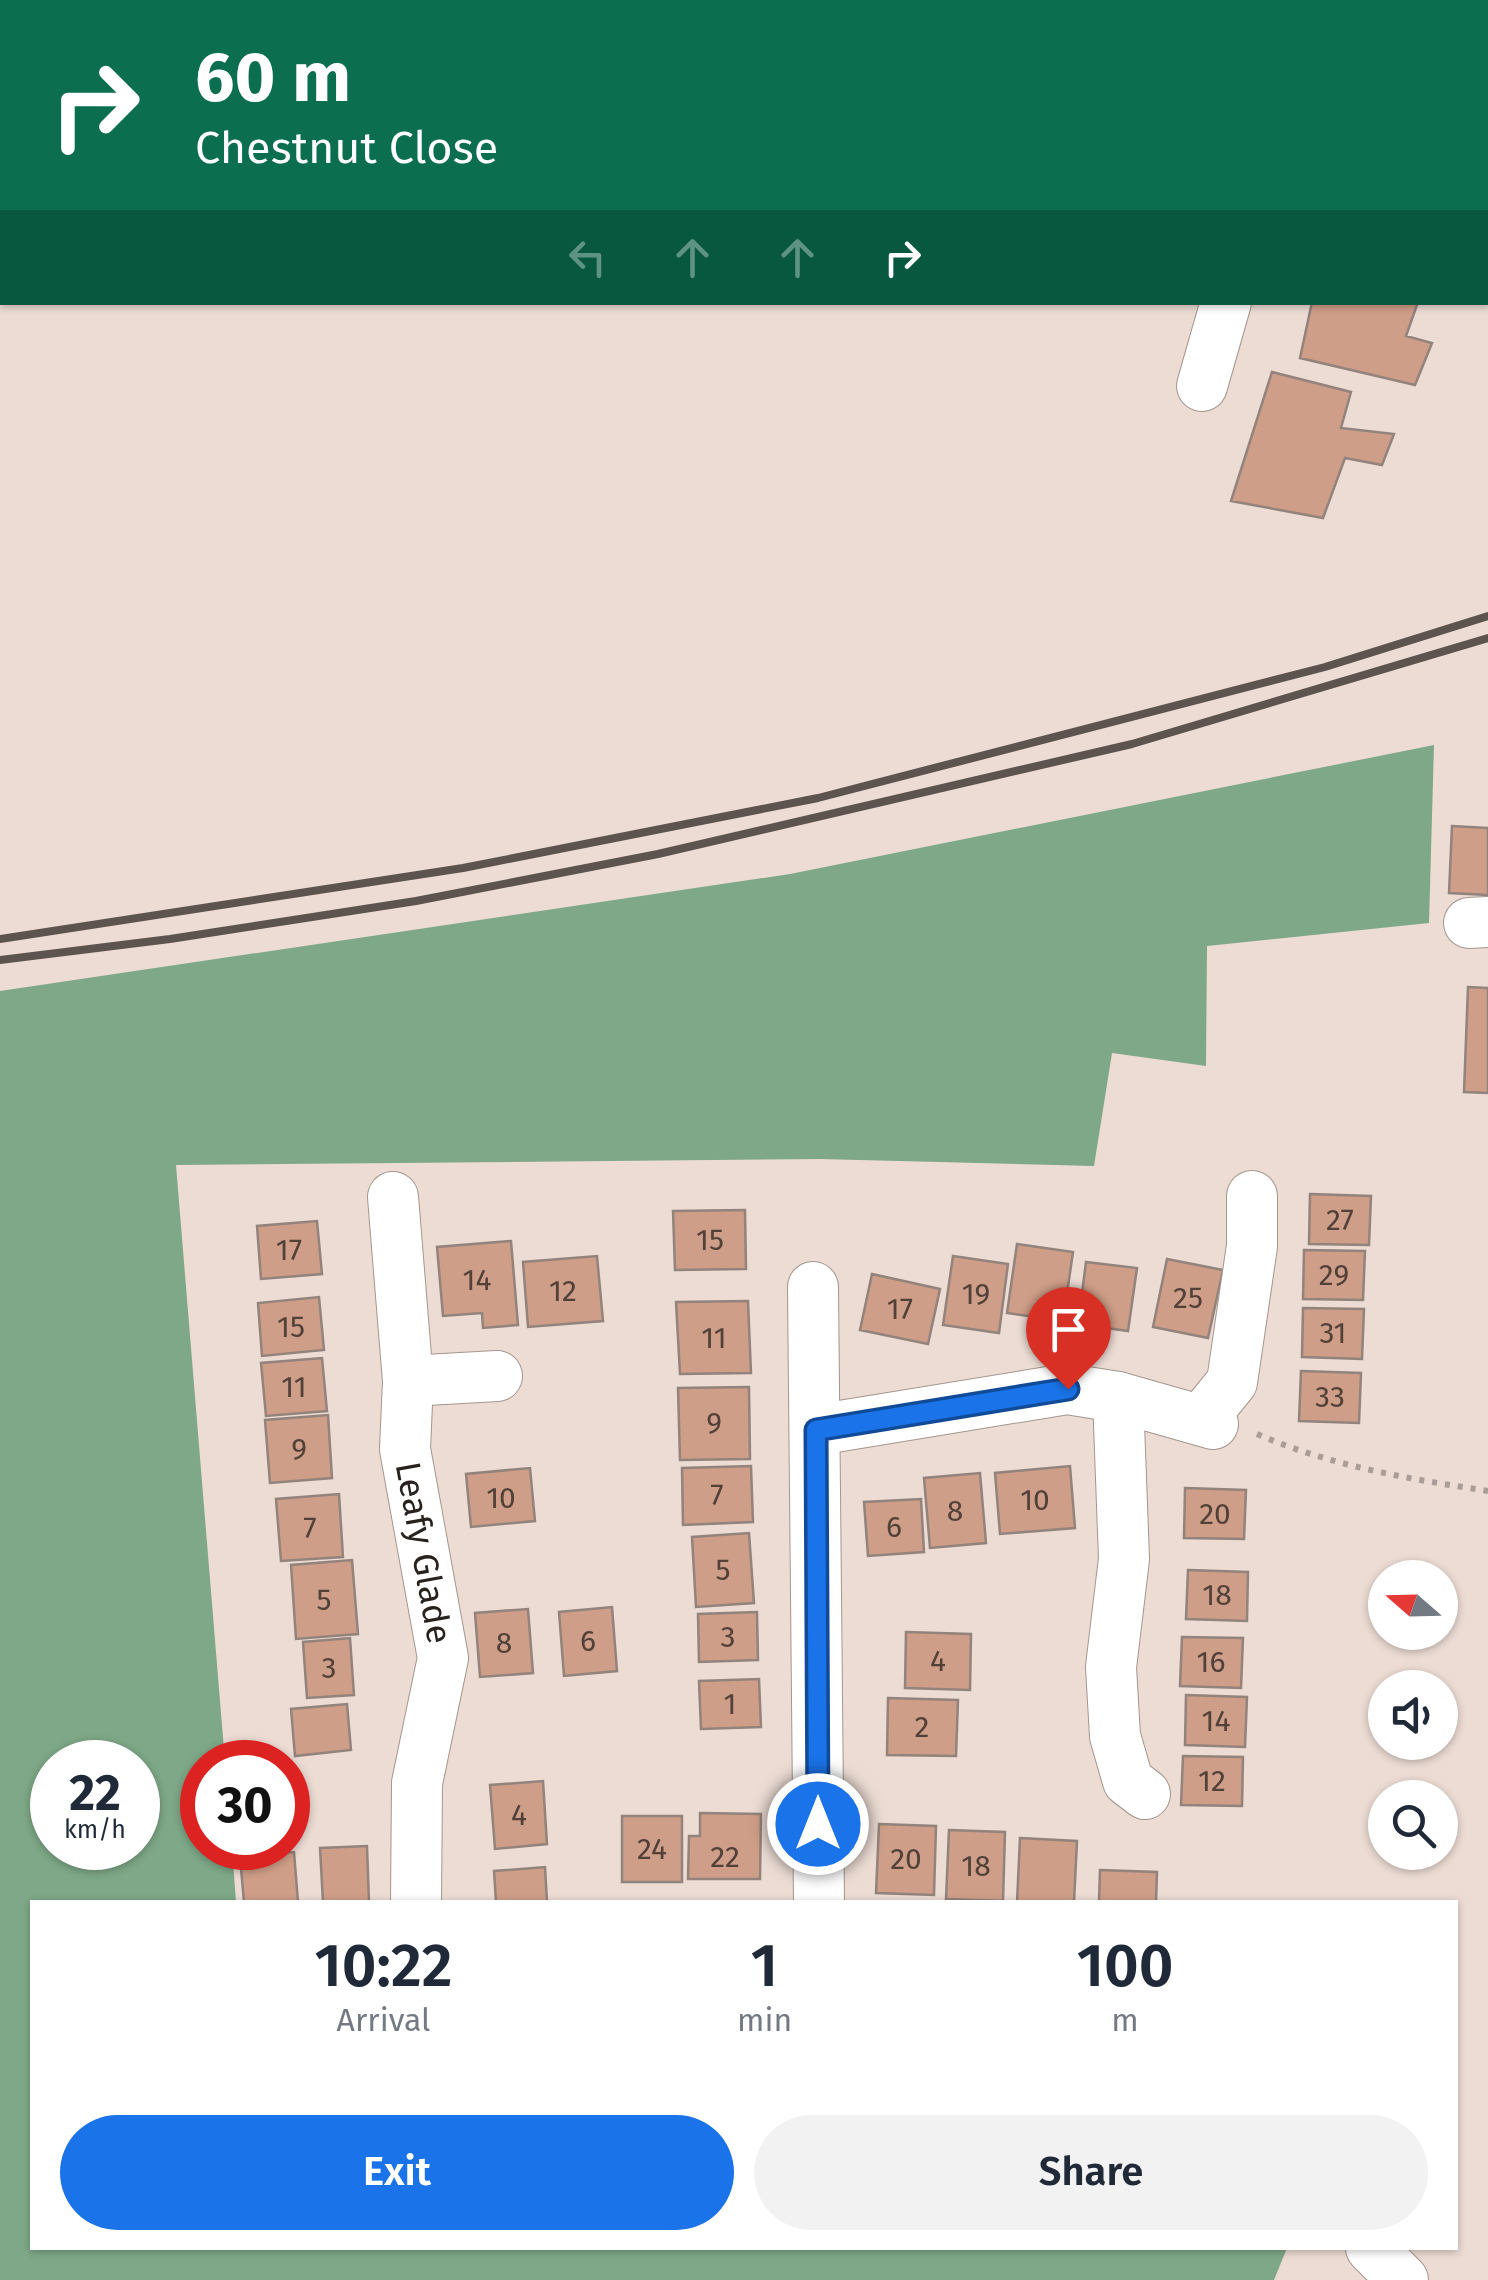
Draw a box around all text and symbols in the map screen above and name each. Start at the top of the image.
text: 60 m [195,36,351,120]
icon: right [30,40,160,170]
text: Chestnut Close [195,121,498,175]
icon: left [560,230,615,285]
icon: ahead [665,230,720,285]
icon: ahead [770,230,825,285]
icon: right [875,230,930,285]
house number: 27 [1326,1202,1354,1238]
house number: 15 [696,1222,724,1258]
house number: 17 [276,1232,302,1268]
house number: 29 [1319,1257,1349,1293]
house number: 14 [463,1262,492,1298]
house number: 12 [549,1273,577,1309]
house number: 19 [962,1276,990,1312]
house number: 25 [1173,1280,1203,1316]
pin [1026,1287,1111,1390]
house number: 17 [887,1291,913,1327]
icon: arrive [1041,1302,1096,1357]
house number: 15 [277,1309,305,1345]
house number: 31 [1319,1315,1347,1351]
house number: 11 [701,1320,727,1356]
house number: 11 [281,1369,307,1405]
house number: 33 [1315,1379,1345,1415]
house number: 9 [706,1405,722,1441]
house number: 9 [291,1431,307,1467]
street label: Leafy Glade [387,1458,461,1647]
house number: 7 [710,1477,724,1513]
house number: 10 [486,1480,516,1516]
house number: 10 [1020,1482,1050,1518]
house number: 8 [947,1493,963,1529]
house number: 20 [1199,1496,1231,1532]
house number: 6 [886,1509,902,1545]
house number: 7 [303,1510,317,1546]
house number: 5 [715,1552,731,1588]
north arrow [1368,1560,1458,1650]
map controls [1368,1560,1458,1870]
house number: 18 [1202,1577,1232,1613]
house number: 5 [316,1582,332,1618]
house number: 3 [721,1619,735,1655]
house number: 6 [580,1623,596,1659]
house number: 8 [496,1625,512,1661]
house number: 4 [930,1643,946,1679]
house number: 16 [1197,1644,1225,1680]
house number: 3 [322,1650,336,1686]
button: sound [1368,1670,1458,1760]
house number: 1 [724,1686,737,1722]
house number: 14 [1202,1703,1231,1739]
house number: 2 [915,1709,929,1745]
speed limit sign: 30 [180,1740,310,1870]
text: 22 [69,1763,121,1823]
house number: 12 [1198,1763,1226,1799]
position arrow [766,1772,870,1876]
button: search [1368,1780,1458,1870]
house number: 4 [511,1797,527,1833]
text: km/h [64,1815,126,1845]
house number: 24 [637,1831,667,1867]
house number: 22 [710,1839,740,1875]
house number: 20 [890,1841,922,1877]
house number: 18 [961,1848,991,1884]
text: 10:22 [315,1930,452,2002]
text: 1 [751,1930,778,2002]
text: 100 [1077,1930,1174,2002]
text: Arrival [337,2001,430,2039]
text: min [737,2001,792,2039]
text: m [1111,2001,1139,2039]
button: Exit [60,2115,734,2230]
button: Share [754,2115,1428,2230]

